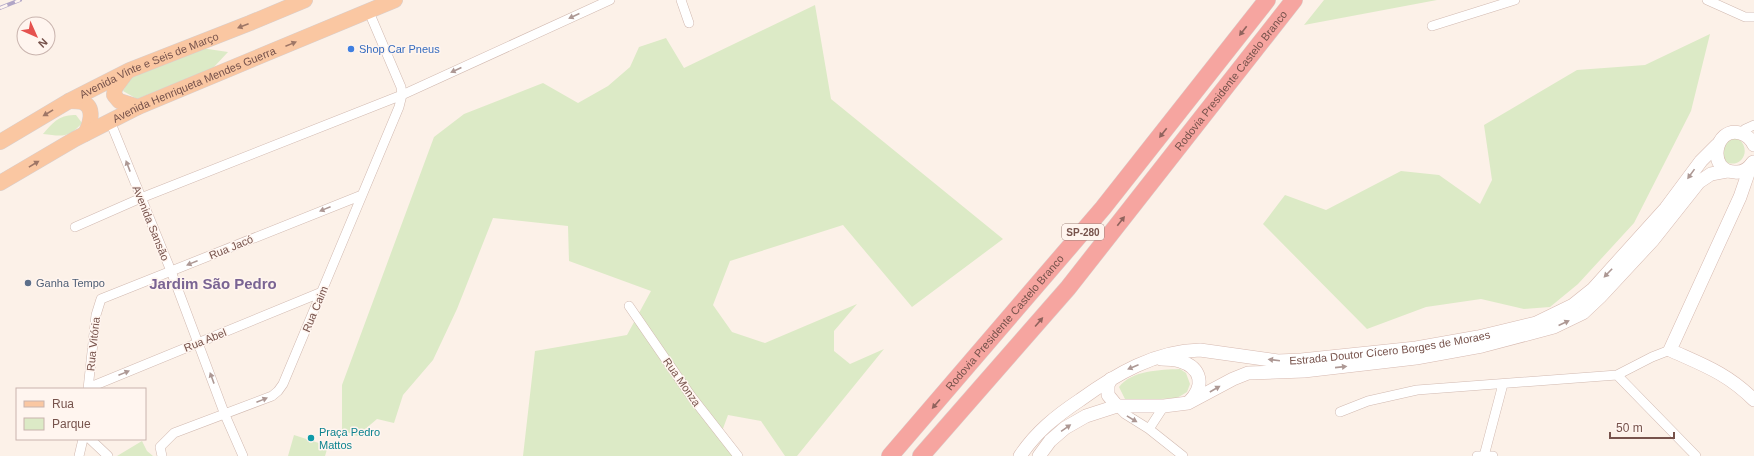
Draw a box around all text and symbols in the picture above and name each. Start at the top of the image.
street label: Rodovia Presidente Castelo Branco [1172,8,1289,153]
one-way arrow [568,13,580,19]
north arrow [16,16,56,56]
one-way arrow [237,23,249,29]
one-way arrow [1239,25,1248,36]
street label: Avenida Vinte e Seis de Março [78,30,220,101]
text: N [36,36,50,50]
one-way arrow [285,40,297,46]
place label: Shop Car Pneus [359,43,440,55]
street label: Avenida Henriqueta Mendes Guerra [111,44,278,125]
marker: Shop Car Pneus [346,44,356,54]
one-way arrow [450,67,461,73]
one-way arrow [42,109,54,116]
one-way arrow [1158,127,1167,138]
one-way arrow [125,159,131,171]
one-way arrow [28,160,40,167]
one-way arrow [1687,168,1695,179]
street label: Avenida Sansão [130,184,172,262]
one-way arrow [319,207,331,213]
one-way arrow [1117,215,1126,226]
road number: SP-280 [1062,224,1104,240]
street label: Rua Jacó [207,233,255,261]
street label: Rodovia Presidente Castelo Branco [943,252,1066,393]
one-way arrow [185,260,197,266]
one-way arrow [1603,268,1613,278]
district label: Jardim São Pedro [149,275,277,292]
place label: Ganha Tempo [36,277,105,289]
marker: Ganha Tempo [23,278,33,288]
street label: Rua Caim [300,284,330,334]
street label: Rua Vitória [84,316,102,372]
one-way arrow [1035,317,1044,327]
one-way arrow [1558,320,1570,326]
street label: Rua Abel [182,326,228,354]
street label: Estrada Doutor Cícero Borges de Moraes [1289,328,1492,367]
street label: Rua Monza [661,356,704,409]
one-way arrow [1268,357,1280,363]
one-way arrow [1127,364,1139,370]
one-way arrow [1335,364,1347,370]
one-way arrow [119,370,130,376]
one-way arrow [209,371,215,383]
one-way arrow [1209,386,1221,393]
legend [16,388,146,440]
text: Rua [52,397,74,411]
one-way arrow [256,397,268,403]
one-way arrow [931,399,940,410]
scale bar [1610,414,1674,440]
one-way arrow [1126,415,1138,422]
text: Parque [52,417,91,431]
text: 50 m [1616,421,1643,435]
one-way arrow [1060,424,1071,432]
place label: Praça Pedro Mattos [319,426,380,451]
marker: Praça Pedro Mattos [306,433,316,443]

